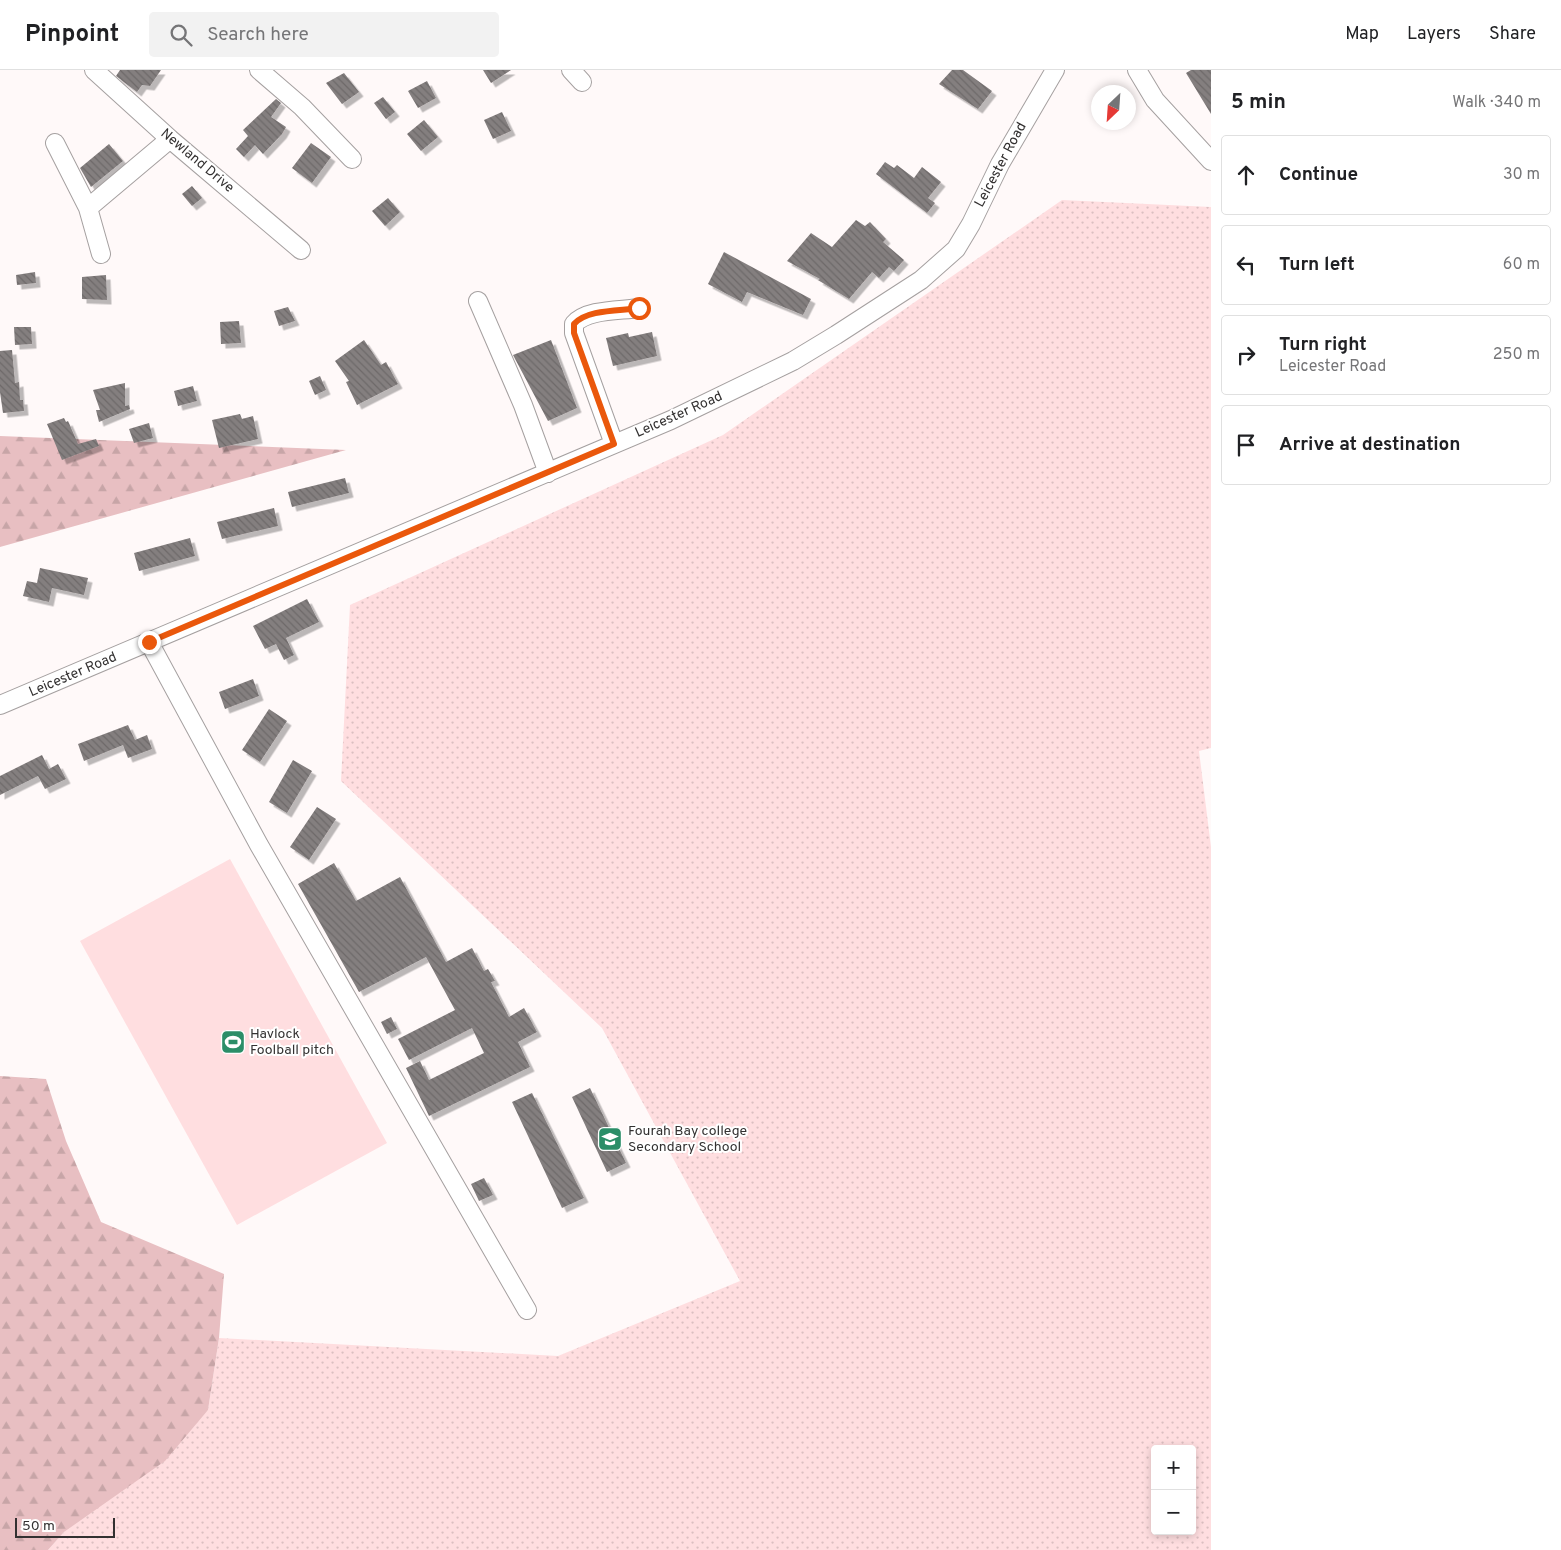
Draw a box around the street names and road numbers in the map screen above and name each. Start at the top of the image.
street label: Leicester Road [971,120,1031,210]
street label: Newland Drive [157,125,237,197]
street label: Leicester Road [633,388,725,442]
street label: Leicester Road [26,649,120,701]

